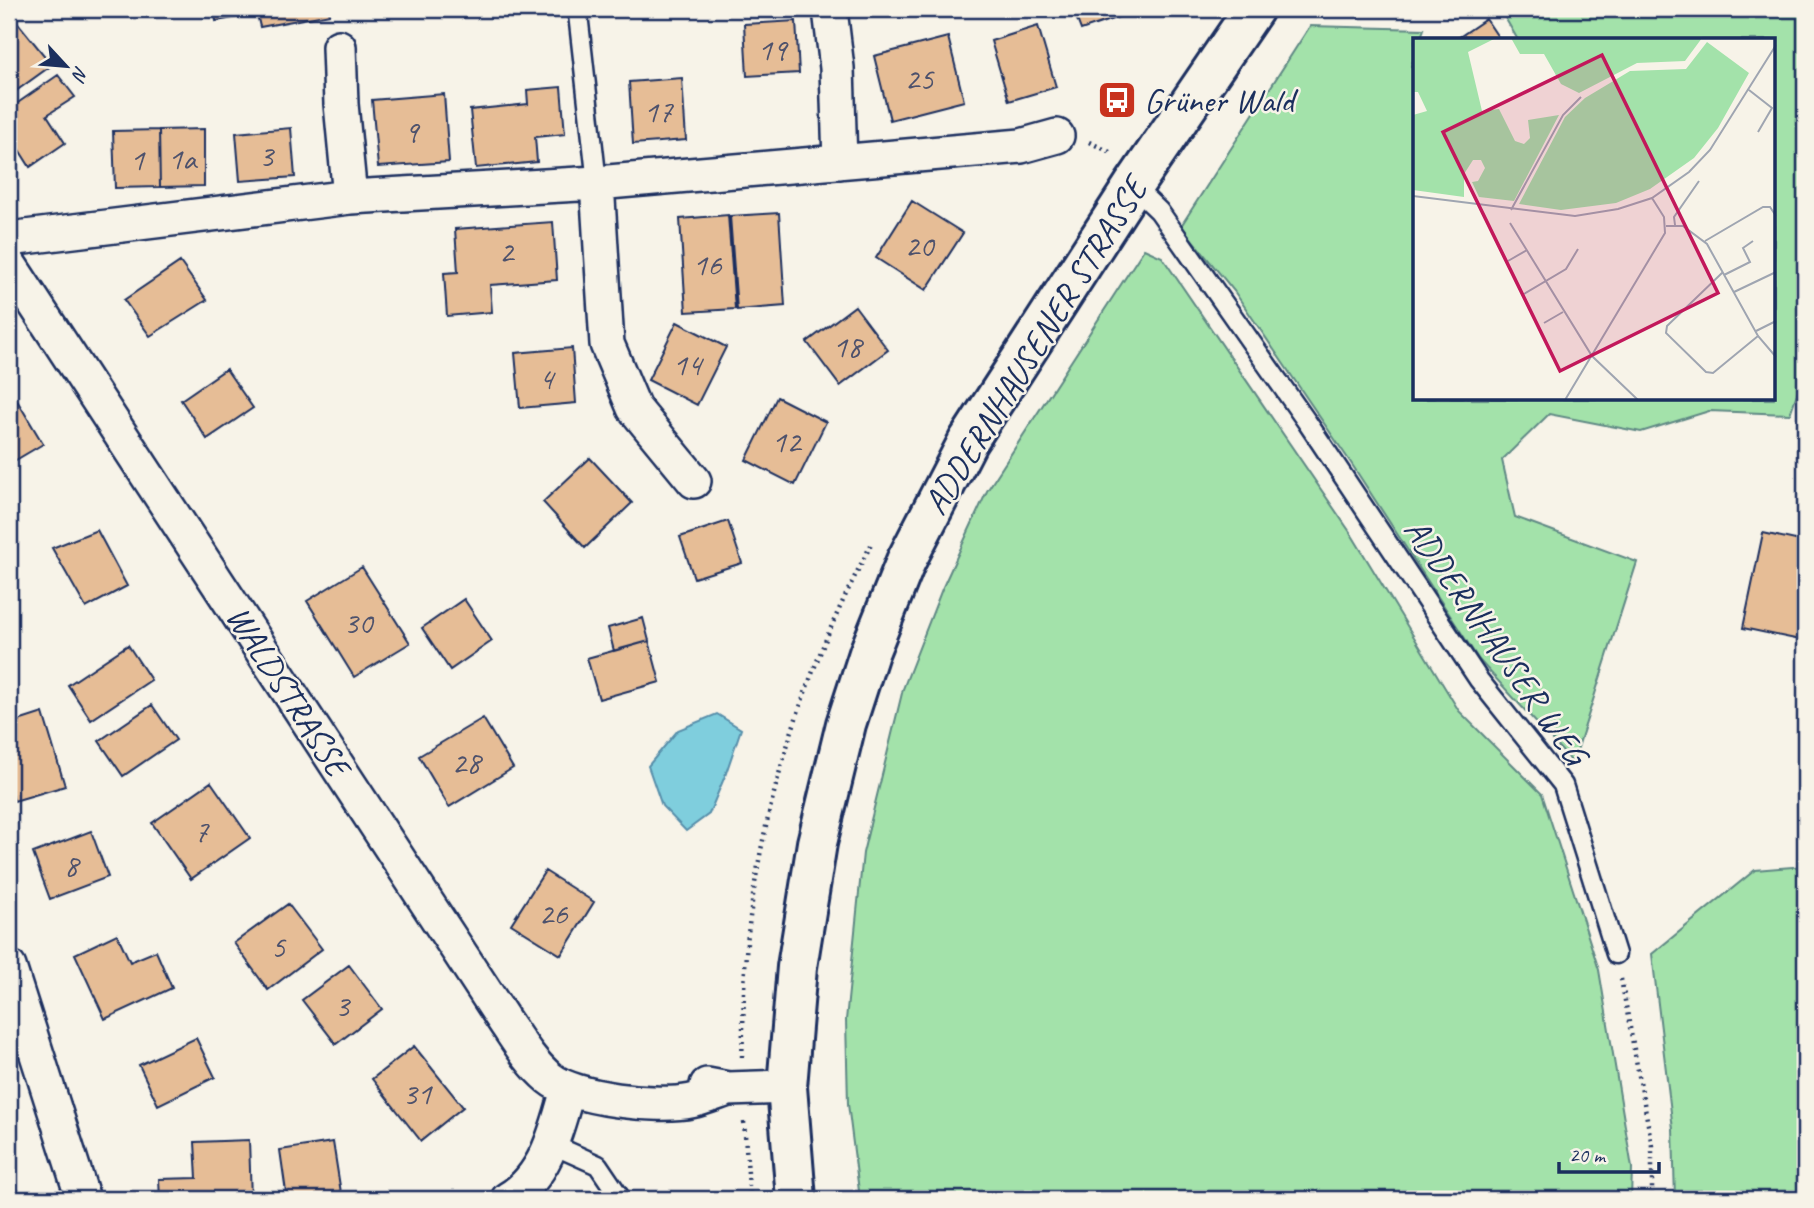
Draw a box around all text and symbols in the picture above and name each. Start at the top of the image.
house number: 19 [758,29,789,70]
north arrow [32,32,102,102]
inset map [1413,38,1776,401]
house number: 25 [905,58,935,99]
text: N [66,62,94,86]
place label: Grüner Wald [1144,78,1299,123]
bus stop icon: Grüner Wald [1096,79,1138,121]
house number: 17 [644,91,674,132]
house number: 9 [404,111,421,152]
house number: 3 [259,135,276,176]
house number: 1a [168,138,198,179]
house number: 1 [130,139,146,180]
street label: ADDERNHAUSENER STRASSE [913,165,1160,523]
house number: 20 [905,225,936,266]
house number: 2 [499,231,516,272]
house number: 16 [693,244,723,285]
house number: 18 [833,326,864,367]
house number: 14 [673,344,705,385]
house number: 4 [539,358,557,399]
house number: 12 [772,421,803,462]
street label: ADDERNHAUSER WEG [1394,509,1600,776]
street label: WALDSTRASSE [216,597,363,789]
house number: 30 [344,602,375,643]
house number: 28 [452,742,483,783]
house number: 7 [194,811,210,852]
house number: 8 [64,845,81,886]
house number: 26 [539,893,569,934]
house number: 5 [271,926,287,967]
house number: 3 [335,985,352,1026]
house number: 31 [403,1073,433,1114]
scale bar [1559,1131,1658,1175]
text: 20 m [1569,1142,1607,1168]

